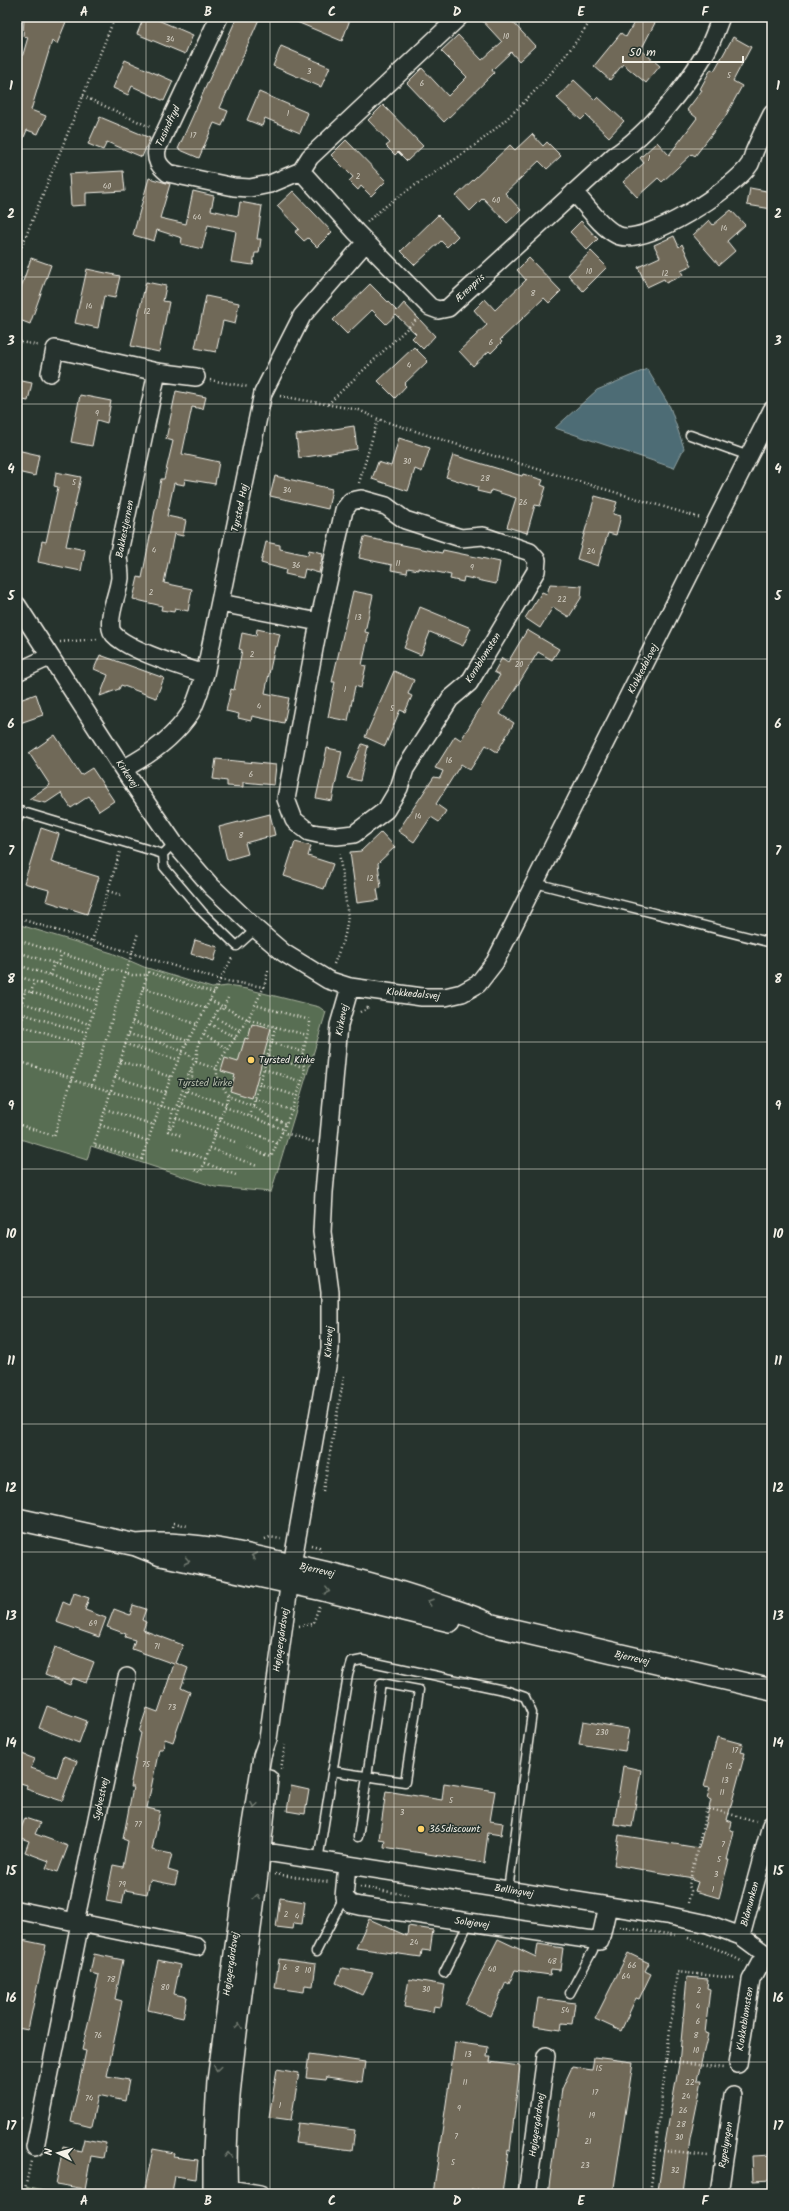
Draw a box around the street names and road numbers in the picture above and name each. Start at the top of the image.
street label: Tusindfryd [151,102,185,149]
street label: Ærenpris [451,269,489,306]
street label: Tyrsted Høj [227,482,253,534]
street label: Bakkestjernen [112,499,138,559]
street label: Kornblomsten [461,629,505,687]
street label: Klokkedalsvej [624,641,663,697]
street label: Kirkevej [111,756,143,792]
street label: Klokkedalsvej [385,984,441,1004]
street label: Kirkevej [331,1002,353,1037]
street label: Kirkevej [320,1325,338,1358]
street label: Bjerrevej [298,1558,337,1582]
street label: Højagergårdsvej [269,1607,293,1673]
street label: Bjerrevej [613,1646,652,1670]
street label: Sydvestvej [89,1776,113,1822]
street label: Bøllingvej [493,1880,535,1902]
street label: Blåmunken [736,1880,764,1928]
street label: Soløjevej [453,1913,491,1933]
street label: Højagergårdsvej [219,1931,243,1997]
street label: Klokkeblomsten [732,1986,758,2052]
street label: Højagergårdsvej [525,2092,549,2158]
street label: Rypelyngen [714,2121,738,2169]

